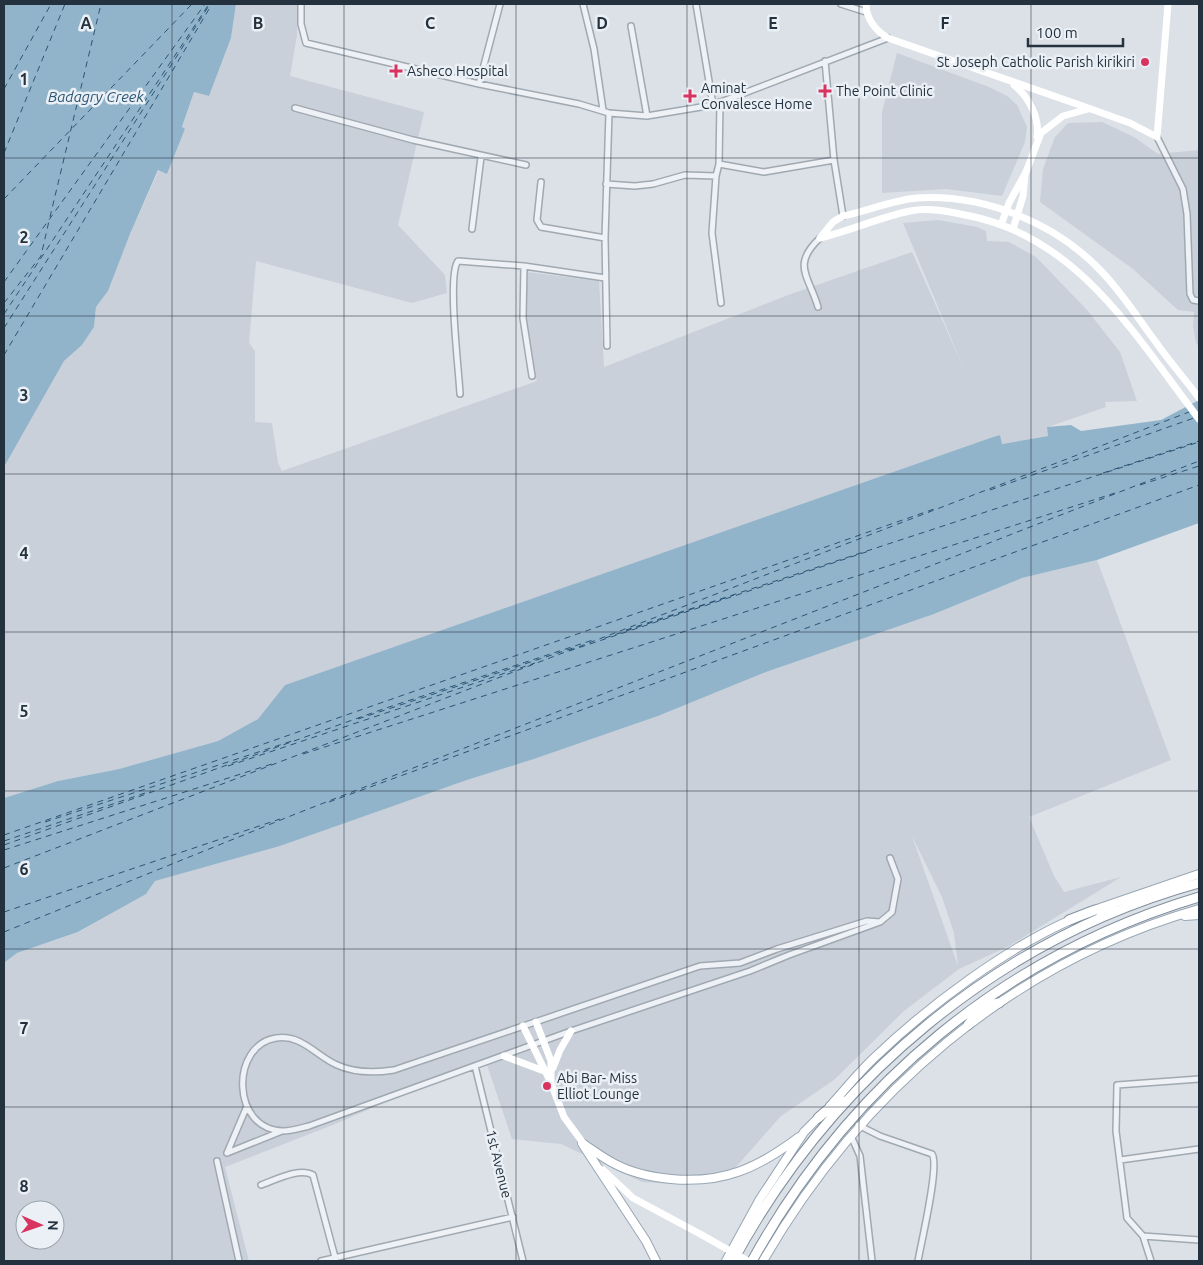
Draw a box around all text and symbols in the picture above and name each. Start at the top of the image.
text: A [80,14,92,32]
text: B [253,14,263,32]
text: C [425,14,435,32]
text: D [596,14,608,32]
text: E [768,14,778,32]
text: F [941,14,950,32]
scale bar [1028,15,1123,47]
text: 100 m [1036,24,1078,41]
place label: St Joseph Catholic Parish kirikiri [937,54,1135,70]
marker: St Joseph Catholic Parish kirikiri [1139,56,1151,68]
place label: Asheco Hospital [407,63,508,79]
marker: Asheco Hospital [389,64,403,78]
text: 1 [19,70,29,88]
place label: Aminat Convalesce Home [701,80,812,112]
place label: The Point Clinic [836,83,933,99]
marker: The Point Clinic [818,84,832,98]
water label: Badagry Creek [48,88,144,105]
marker: Aminat Convalesce Home [683,89,697,103]
text: 2 [19,228,29,246]
text: 3 [19,386,29,404]
text: 4 [19,544,29,562]
text: 5 [19,702,29,720]
text: 6 [19,860,29,878]
text: 7 [19,1019,29,1037]
place label: Abi Bar- Miss Elliot Lounge [557,1070,640,1102]
marker: Abi Bar- Miss Elliot Lounge [541,1080,553,1092]
street label: 1st Avenue [483,1128,515,1200]
text: 8 [19,1177,29,1195]
north arrow [15,1200,65,1250]
text: N [45,1220,61,1231]

